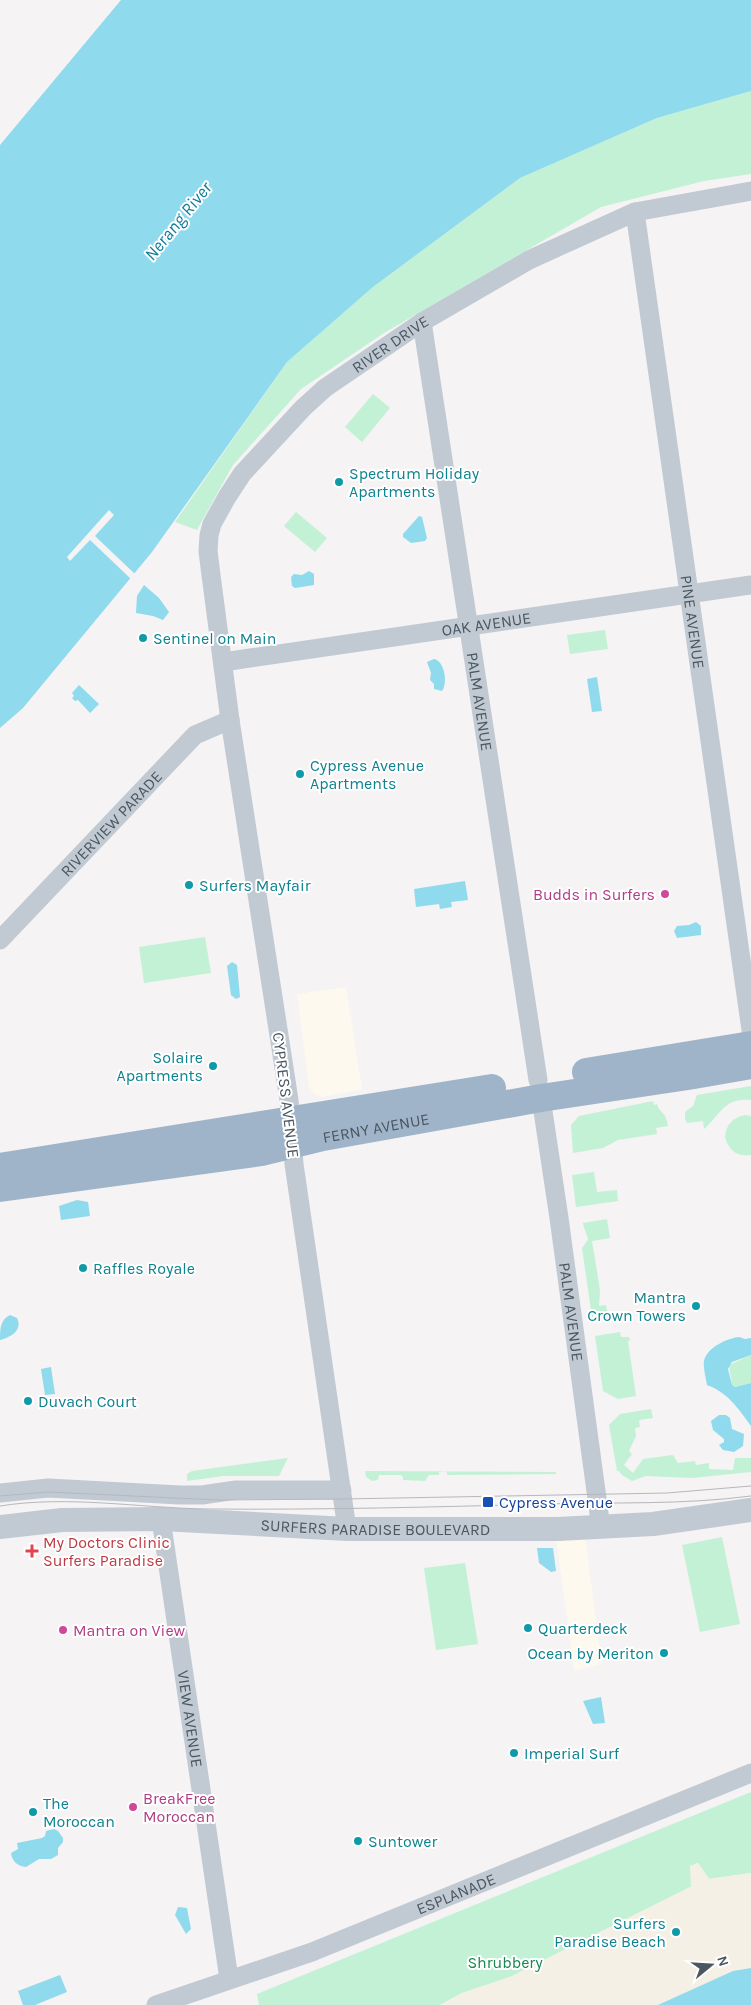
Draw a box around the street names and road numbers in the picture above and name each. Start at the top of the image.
street label: RIVER DRIVE [348,311,432,377]
street label: PINE AVENUE [677,574,709,670]
street label: OAK AVENUE [440,608,532,640]
street label: PALM AVENUE [463,651,497,752]
street label: RIVERVIEW PARADE [56,767,166,880]
street label: CYPRESS AVENUE [269,1031,303,1159]
street label: FERNY AVENUE [321,1109,431,1146]
street label: PALM AVENUE [556,1261,588,1362]
street label: SURFERS PARADISE BOULEVARD [260,1515,490,1539]
street label: VIEW AVENUE [174,1669,207,1769]
street label: ESPLANADE [413,1869,498,1918]

